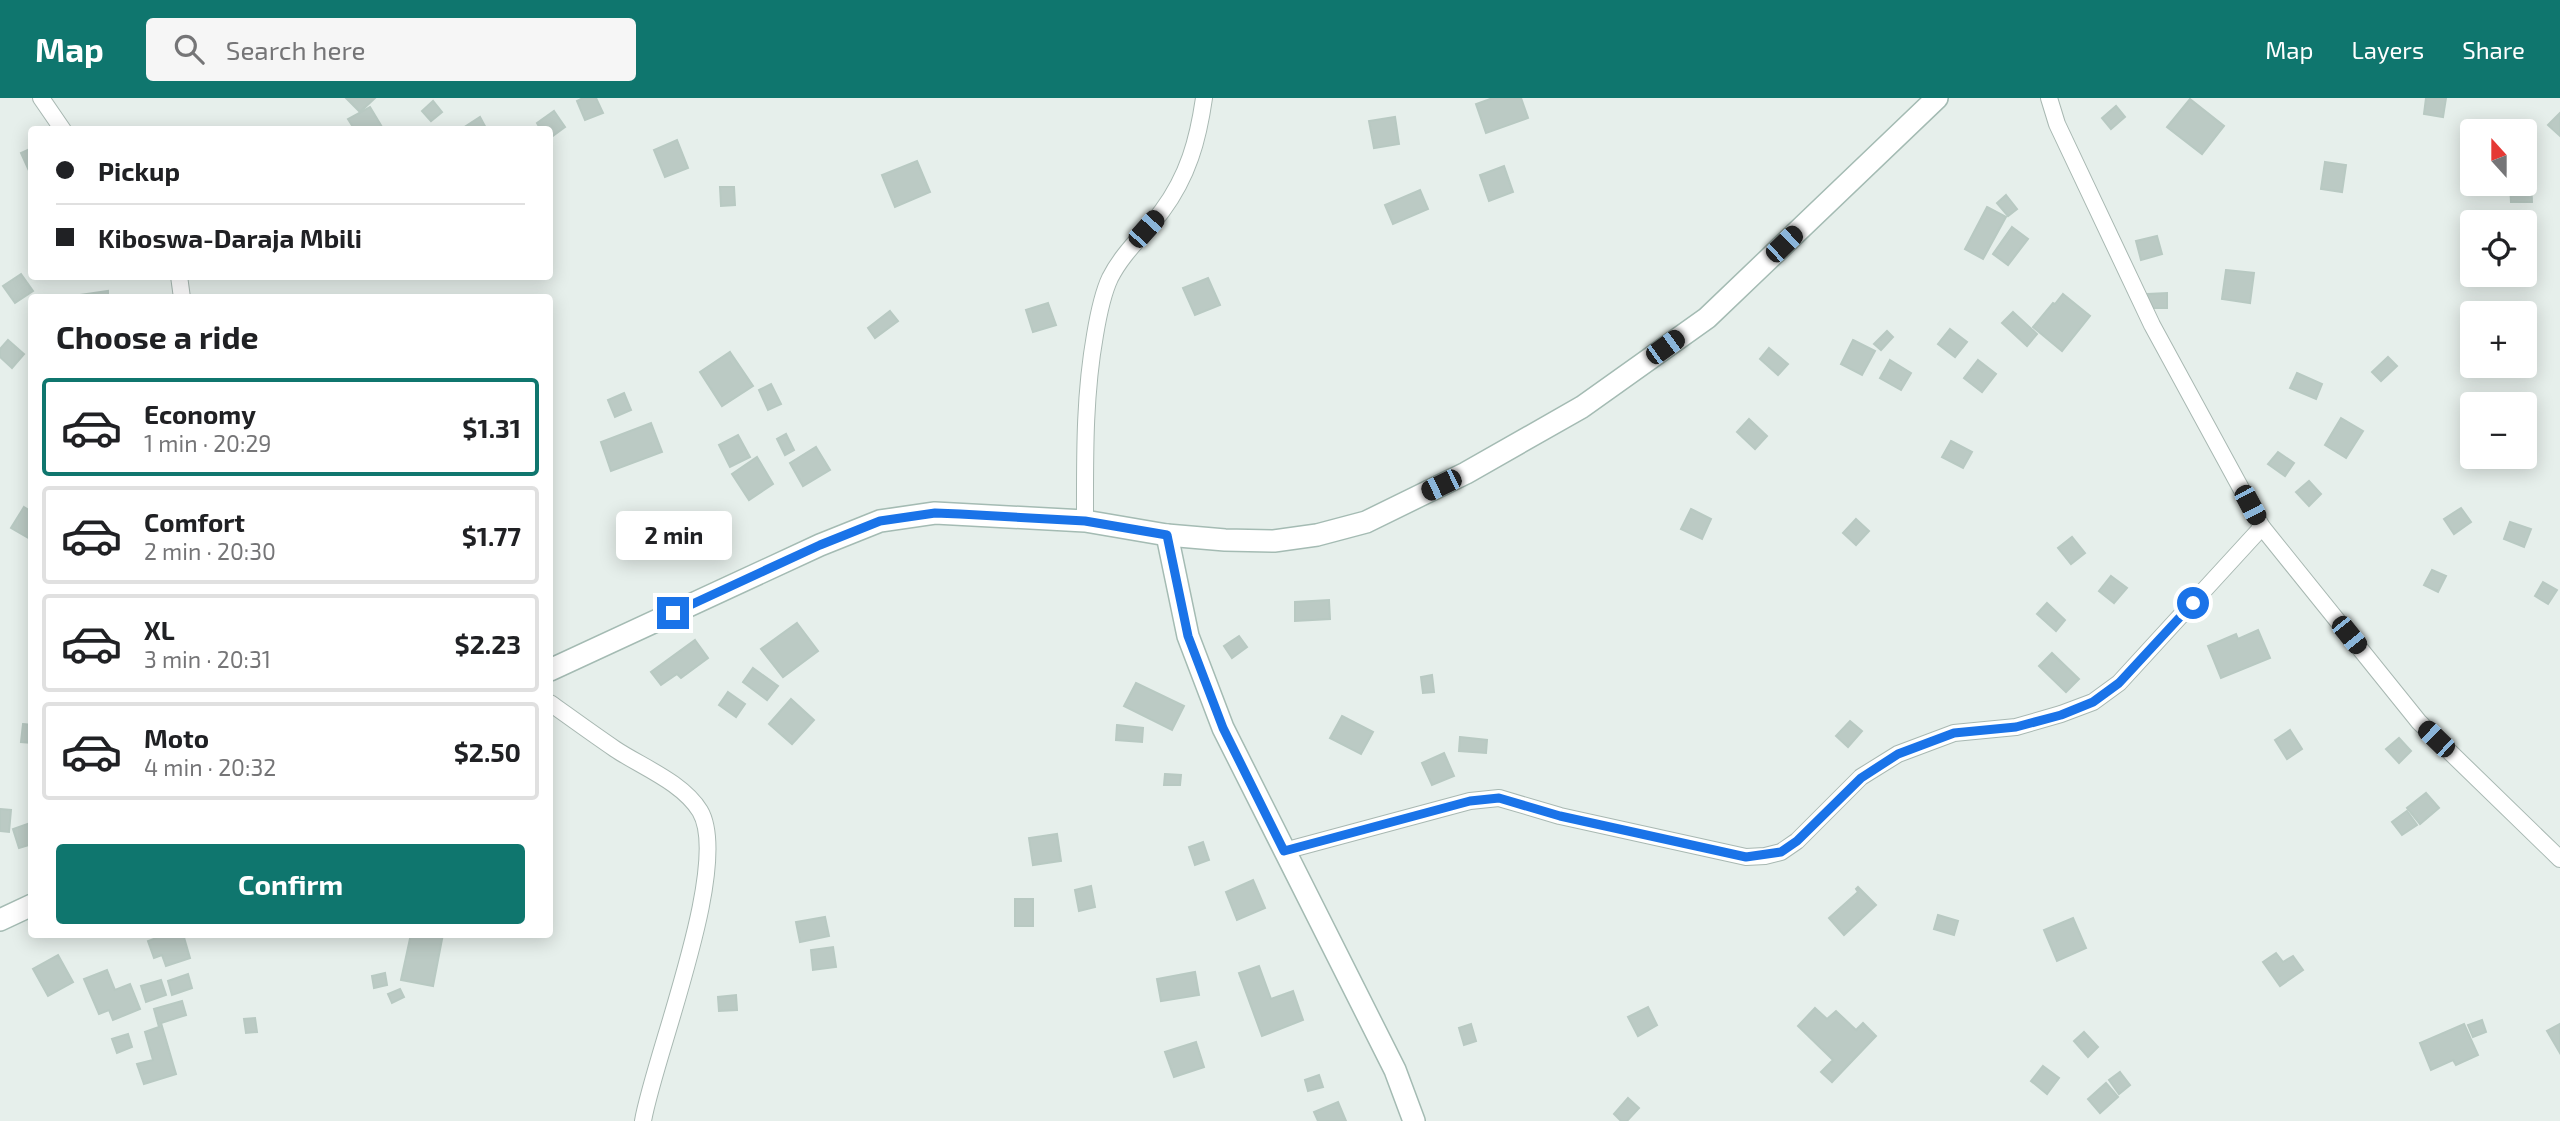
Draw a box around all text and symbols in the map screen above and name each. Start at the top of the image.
search box [146,18,636,81]
text: Map [35,29,104,69]
icon: search [170,30,208,68]
text: Search here [226,34,365,65]
text: Map [2265,35,2313,64]
text: Layers [2351,35,2424,64]
text: Share [2462,35,2525,64]
north arrow [2460,119,2538,196]
map controls [2460,119,2537,469]
text: Pickup [98,155,180,186]
car [1125,206,1168,252]
button: locate [2460,210,2537,287]
text: Kiboswa-Daraja Mbili [98,222,362,253]
car [1762,222,1807,266]
button: + [2460,301,2537,378]
text: Choose a ride [56,317,259,355]
car [1642,326,1689,368]
button: − [2460,392,2537,469]
icon: car [60,396,123,459]
text: Economy [144,398,256,429]
text: $1.31 [462,412,521,443]
text: 1 min · 20:29 [144,429,272,457]
car [1418,466,1465,504]
car [2231,482,2270,528]
icon: car [60,504,123,567]
text: Comfort [144,506,245,537]
callout: 2 min [615,512,731,560]
text: $1.77 [462,520,521,551]
text: 2 min [645,521,703,549]
text: 2 min · 20:30 [144,537,276,565]
route start [2177,587,2209,619]
route end [657,597,689,629]
icon: car [60,612,123,675]
car [2328,612,2371,658]
text: XL [144,614,175,645]
text: $2.23 [455,628,521,659]
text: 3 min · 20:31 [144,645,271,673]
car [2414,717,2459,761]
icon: car [60,720,123,783]
text: Moto [144,722,209,753]
text: $2.50 [454,736,521,767]
text: 4 min · 20:32 [144,753,276,781]
button: Confirm [56,844,525,924]

